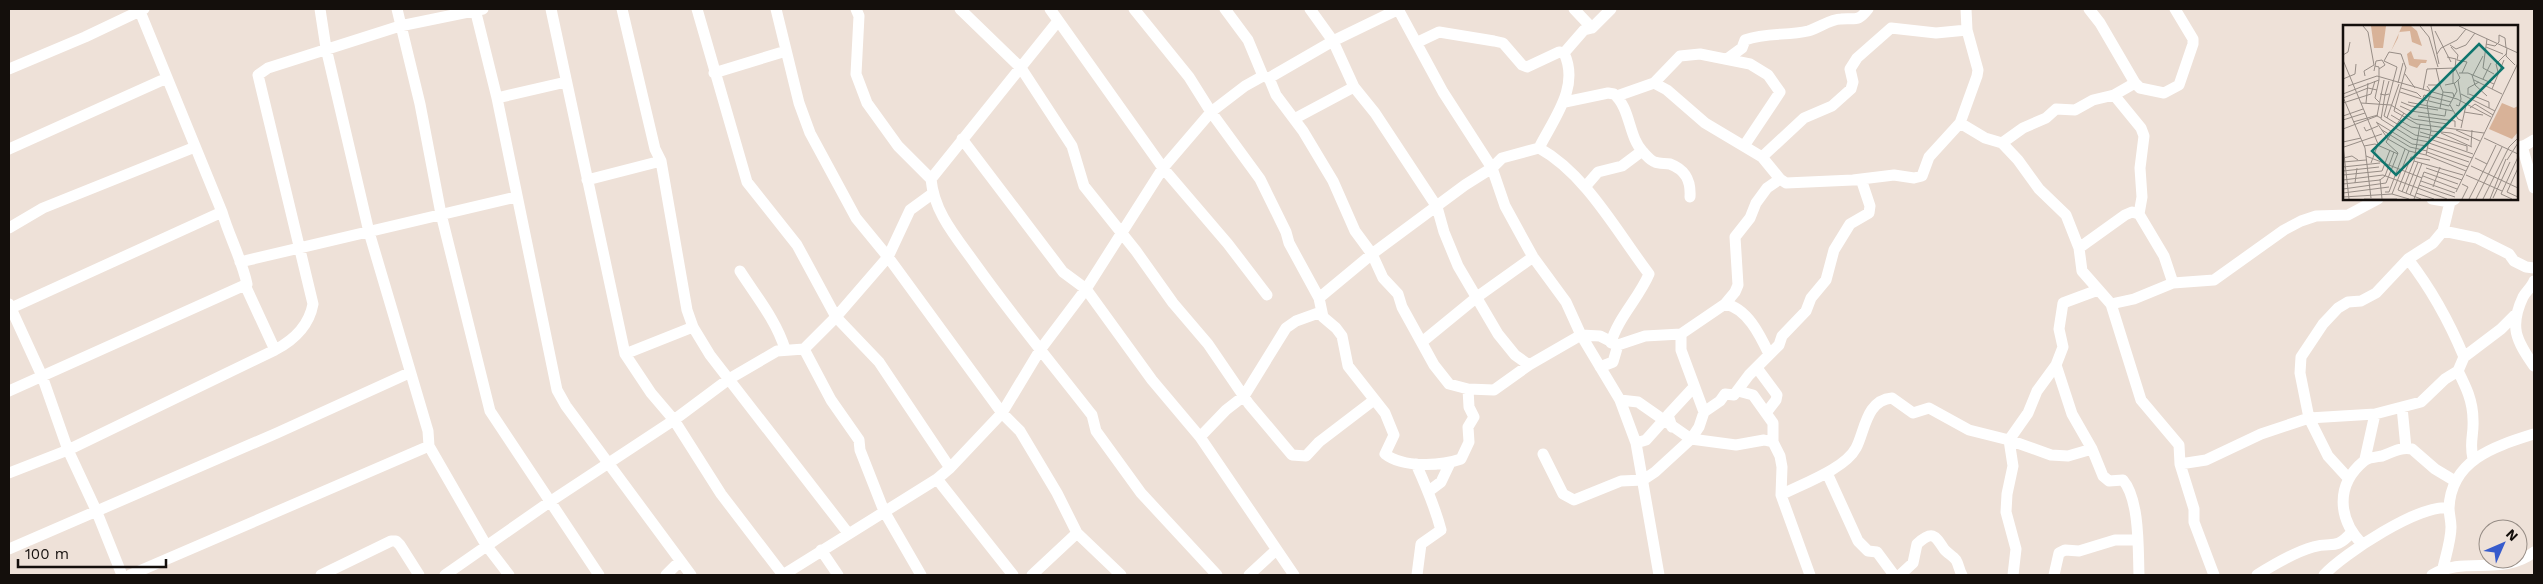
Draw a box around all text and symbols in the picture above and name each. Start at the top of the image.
inset map [2343,25,2518,200]
north arrow [2478,519,2528,569]
text: N [2503,525,2522,544]
scale bar [18,536,165,568]
text: 100 m [25,545,69,563]

